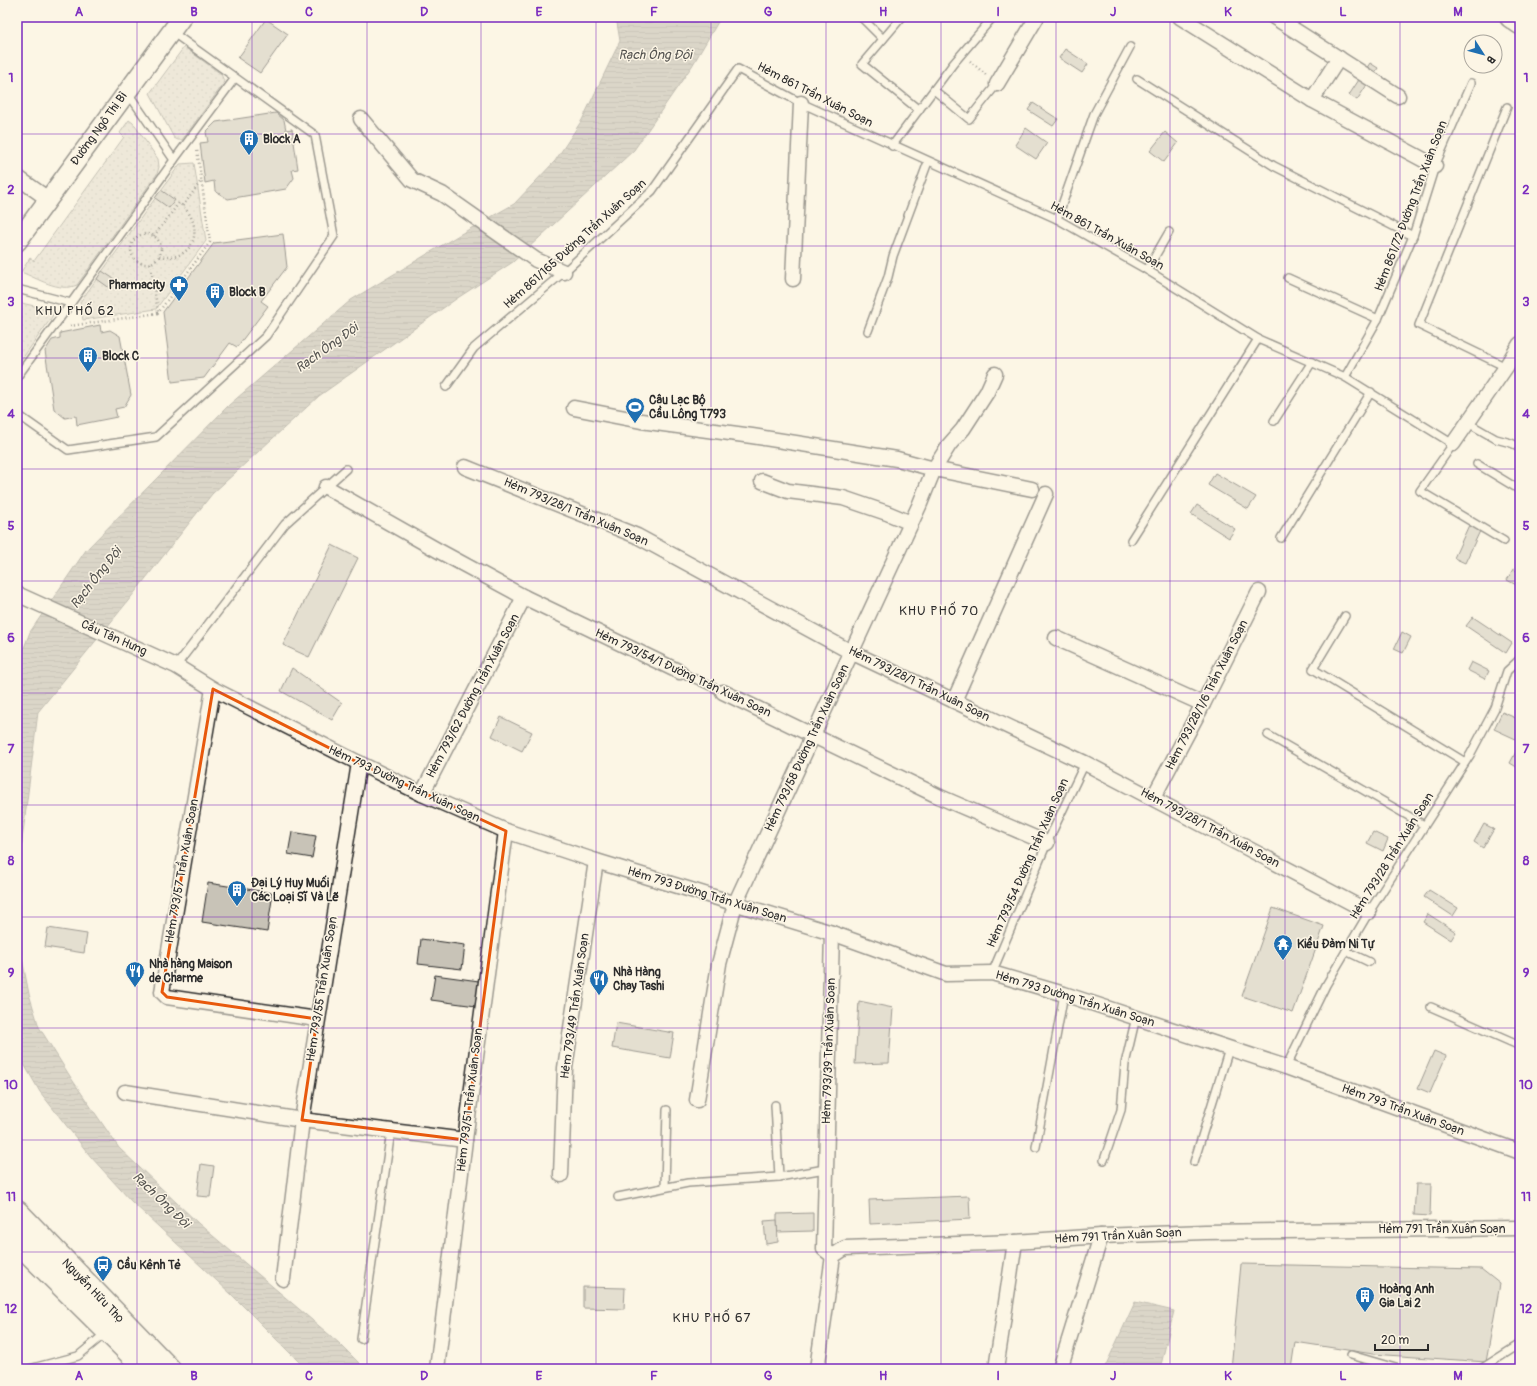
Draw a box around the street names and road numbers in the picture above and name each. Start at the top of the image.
street label: Hẻm 861 Trần Xuân Soạn [755,58,876,131]
street label: Đường Ngô Thị Bì [67,89,131,169]
street label: Hẻm 861/72 Đường Trần Xuân Soạn [1370,118,1451,293]
street label: Hẻm 861/165 Đường Trần Xuân Soạn [499,174,650,312]
street label: Hẻm 861 Trần Xuân Soạn [1047,197,1168,274]
street label: Hẻm 793/28/1 Trần Xuân Soạn [502,473,651,549]
street label: Hẻm 793/62 Đường Trần Xuân Soạn [421,610,523,781]
street label: Cầu Tân Hưng [79,615,150,659]
street label: Hẻm 793/28/1/6 Trần Xuân Soạn [1161,616,1252,773]
street label: Hẻm 793/54/1 Đường Trần Xuân Soạn [593,624,774,721]
street label: Hẻm 793/28/1 Trần Xuân Soạn [846,641,993,725]
street label: Hẻm 793/58 Đường Trần Xuân Soạn [760,661,852,834]
street label: Hẻm 793 Đường Trần Xuân Soạn [326,740,483,826]
street label: Hẻm 793/54 Đường Trần Xuân Soạn [982,775,1072,950]
street label: Hẻm 793/28/1 Trần Xuân Soạn [1138,783,1283,871]
street label: Hẻm 793/28 Trần Xuân Soạn [1345,789,1437,922]
street label: Hẻm 793/57 Trần Xuân Soạn [160,797,202,944]
street label: Hẻm 793 Đường Trần Xuân Soạn [626,862,789,926]
street label: Hẻm 793/55 Trần Xuân Soạn [301,915,341,1063]
street label: Hẻm 793/49 Trần Xuân Soạn [555,932,593,1080]
street label: Hẻm 793 Đường Trần Xuân Soạn [994,966,1157,1030]
street label: Hẻm 793/39 Trần Xuân Soạn [817,977,839,1124]
street label: Hẻm 793/51 Trần Xuân Soạn [452,1027,486,1173]
street label: Hẻm 793 Trần Xuân Soạn [1340,1079,1467,1139]
street label: Hẻm 791 Trần Xuân Soạn [1378,1220,1506,1237]
street label: Hẻm 791 Trần Xuân Soạn [1054,1223,1182,1247]
street label: Nguyễn Hữu Thọ [58,1255,128,1326]

